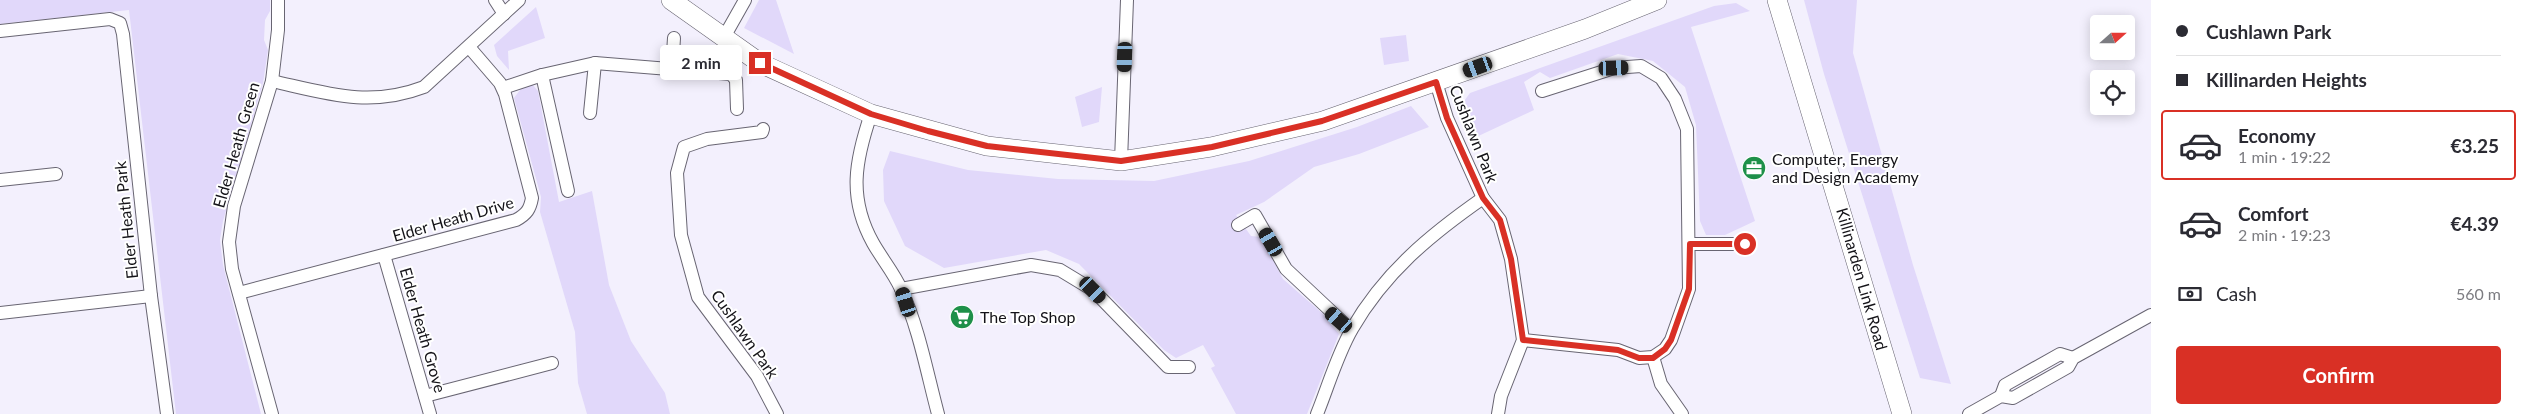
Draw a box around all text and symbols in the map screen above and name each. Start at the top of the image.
north arrow [2090,15,2135,60]
map controls [2090,15,2135,115]
text: Cushlawn Park [2206,20,2331,43]
car [1116,42,1133,72]
callout: 2 min [660,46,742,80]
route end [749,52,771,74]
text: 2 min [681,53,721,72]
car [1461,55,1494,79]
car [1598,60,1629,76]
text: Killinarden Heights [2206,68,2367,91]
button: locate [2090,70,2135,115]
street label: Elder Heath Green [208,80,263,210]
street label: Cushlawn Park [1446,82,1503,186]
icon: car [2178,123,2223,168]
text: Economy [2238,124,2316,147]
text: €3.25 [2450,134,2499,157]
text: 1 min · 19:22 [2238,147,2331,166]
place label: Computer, Energy and Design Academy [1772,149,1920,186]
office icon: Computer, Energy and Design Academy [1741,155,1767,181]
street label: Elder Heath Park [110,159,141,280]
street label: Elder Heath Drive [390,192,516,245]
icon: car [2178,201,2223,246]
text: Comfort [2238,202,2309,225]
street label: Killinarden Link Road [1833,205,1892,352]
text: €4.39 [2450,212,2499,235]
car [1257,225,1284,259]
text: 2 min · 19:23 [2238,225,2331,244]
route start [1734,233,1756,255]
street label: Elder Heath Grove [397,265,450,395]
car [1077,274,1108,306]
icon: cash [2176,280,2204,308]
text: Cash [2216,282,2257,305]
text: 560 m [2456,284,2501,303]
car [894,285,917,319]
street label: Cushlawn Park [708,286,783,382]
supermarket icon: The Top Shop [949,304,975,330]
car [1322,304,1355,336]
place label: The Top Shop [980,307,1075,326]
button: Confirm [2176,346,2501,404]

